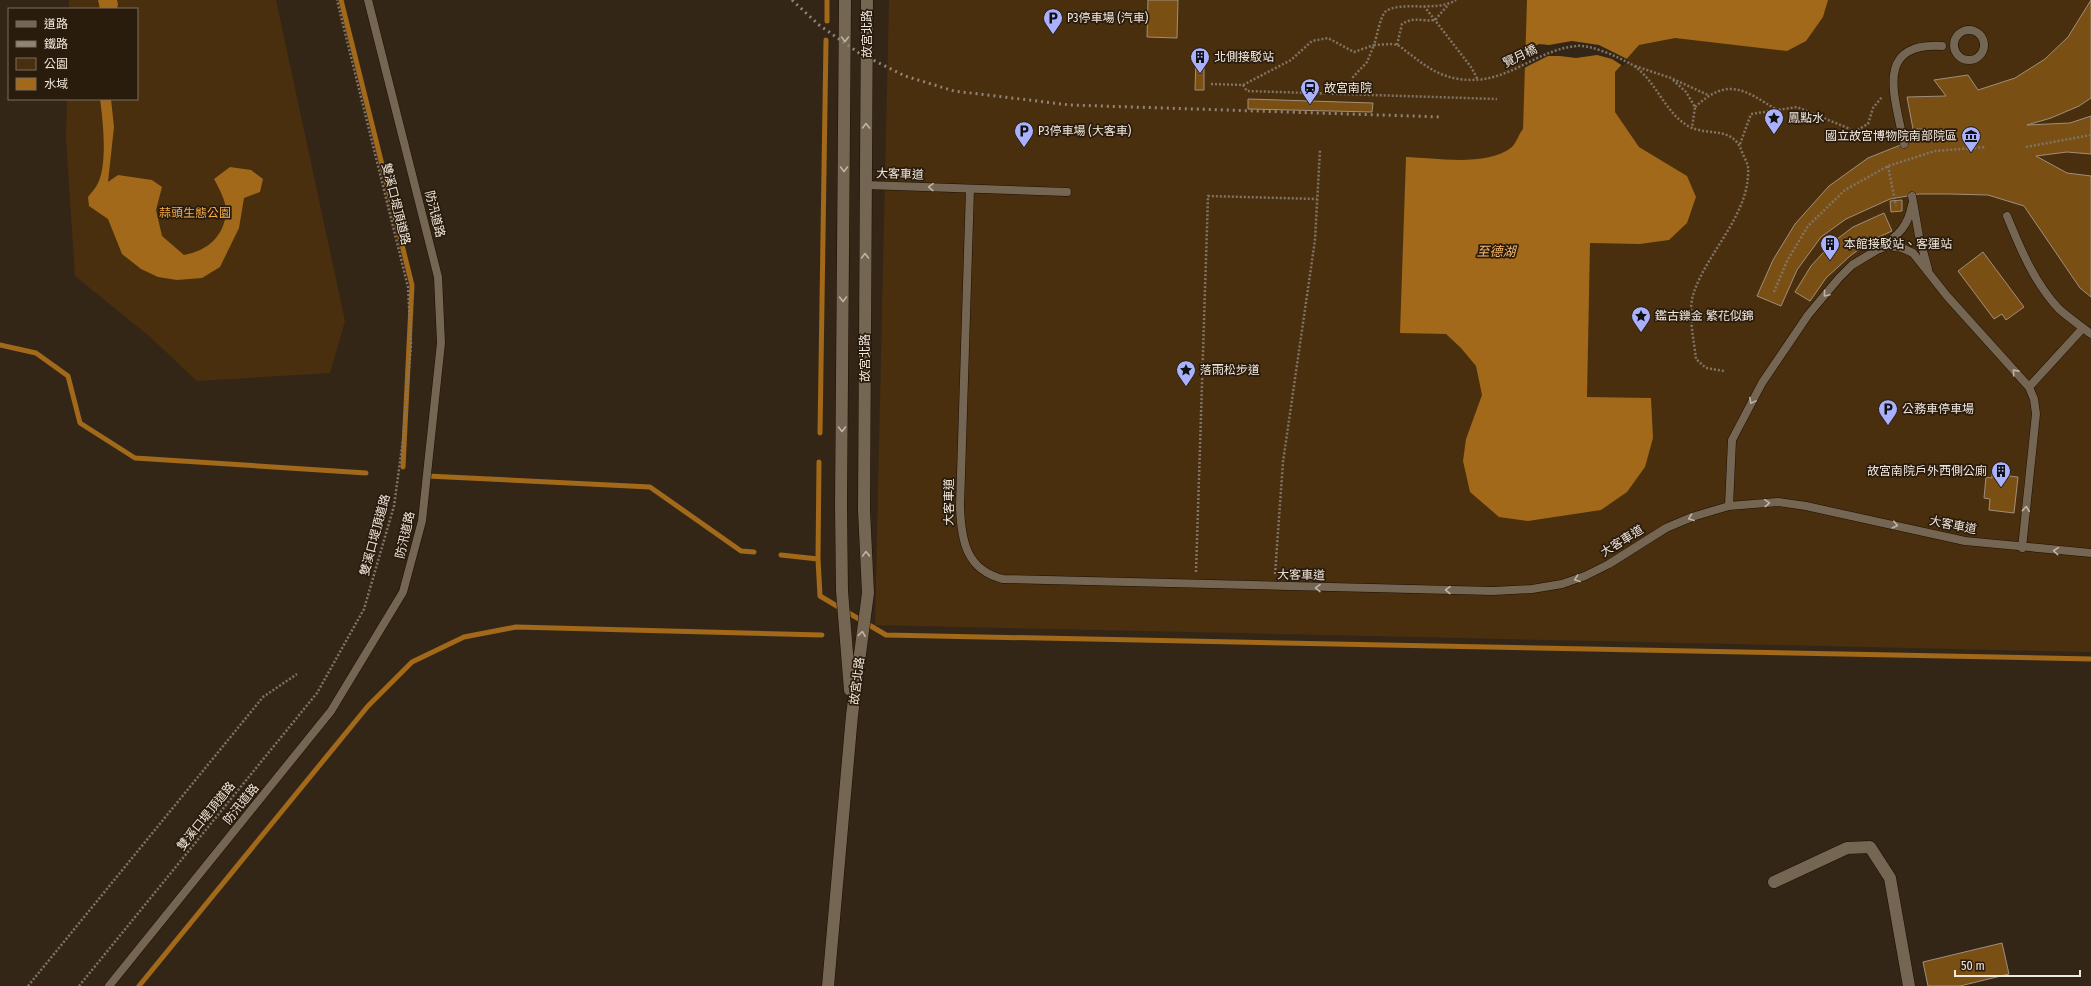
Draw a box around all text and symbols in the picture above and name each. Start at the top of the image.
parking icon: P3停車場 (汽車) [1042,7,1064,35]
legend [8,8,138,100]
street label: 故宮北路 [860,10,874,58]
place label: P3停車場 (汽車) [1067,11,1149,25]
text: 道路 [44,17,68,31]
one-way arrow [841,36,849,42]
text: 鐵路 [44,37,68,51]
street label: 覽月橋 [1501,42,1539,70]
building icon: 北側接駁站 [1189,46,1211,74]
place label: 北側接駁站 [1214,50,1274,64]
text: 公園 [44,57,68,71]
text: 水域 [44,77,68,91]
station icon: 故宮南院 [1299,77,1321,105]
place label: 故宮南院 [1324,81,1372,95]
place icon: 鳳點水 [1763,107,1785,135]
place label: 鳳點水 [1788,111,1824,125]
parking icon: P3停車場 (大客車) [1013,120,1035,148]
one-way arrow [862,123,870,129]
place label: P3停車場 (大客車) [1038,124,1132,138]
museum icon: 國立故宮博物院南部院區 [1960,125,1982,153]
place label: 國立故宮博物院南部院區 [1825,129,1957,143]
street label: 雙溪口堤頂道路 [379,162,413,246]
one-way arrow [840,166,848,172]
street label: 大客車道 [876,166,924,182]
one-way arrow [928,183,934,192]
street label: 防汛道路 [422,189,448,239]
park label: 蒜頭生態公園 [159,206,231,220]
building icon: 本館接駁站、客運站 [1819,233,1841,261]
place label: 本館接駁站、客運站 [1844,237,1952,251]
water label: 至德湖 [1476,244,1517,259]
one-way arrow [861,253,869,259]
one-way arrow [1823,289,1830,296]
one-way arrow [839,296,847,302]
place icon: 鑑古鑠金 繁花似錦 [1630,305,1652,333]
place label: 鑑古鑠金 繁花似錦 [1655,309,1754,323]
street label: 故宮北路 [858,334,872,382]
place icon: 落雨松步道 [1175,359,1197,387]
place label: 落雨松步道 [1200,363,1260,377]
one-way arrow [2013,369,2020,377]
one-way arrow [1750,397,1757,404]
parking icon: 公務車停車場 [1877,398,1899,426]
place label: 公務車停車場 [1902,402,1974,416]
one-way arrow [838,426,846,432]
building icon: 故宮南院戶外西側公廁 [1990,460,2012,488]
place label: 故宮南院戶外西側公廁 [1867,464,1987,478]
street label: 大客車道 [942,478,956,526]
street label: 雙溪口堤頂道路 [357,493,393,577]
one-way arrow [1764,498,1770,507]
one-way arrow [2021,506,2030,512]
street label: 防汛道路 [393,510,417,560]
one-way arrow [1688,513,1695,521]
street label: 大客車道 [1928,514,1978,536]
one-way arrow [1892,521,1898,529]
street label: 大客車道 [1598,522,1646,560]
one-way arrow [2053,546,2059,555]
one-way arrow [862,551,870,557]
street label: 大客車道 [1277,568,1325,582]
one-way arrow [1574,574,1581,583]
one-way arrow [1315,583,1321,592]
one-way arrow [1445,586,1451,594]
one-way arrow [858,631,867,637]
street label: 故宮北路 [847,656,867,706]
street label: 雙溪口堤頂道路 [174,779,238,853]
street label: 防汛道路 [220,781,262,827]
scale bar [1955,952,2080,978]
text: 50 m [1961,959,1985,973]

